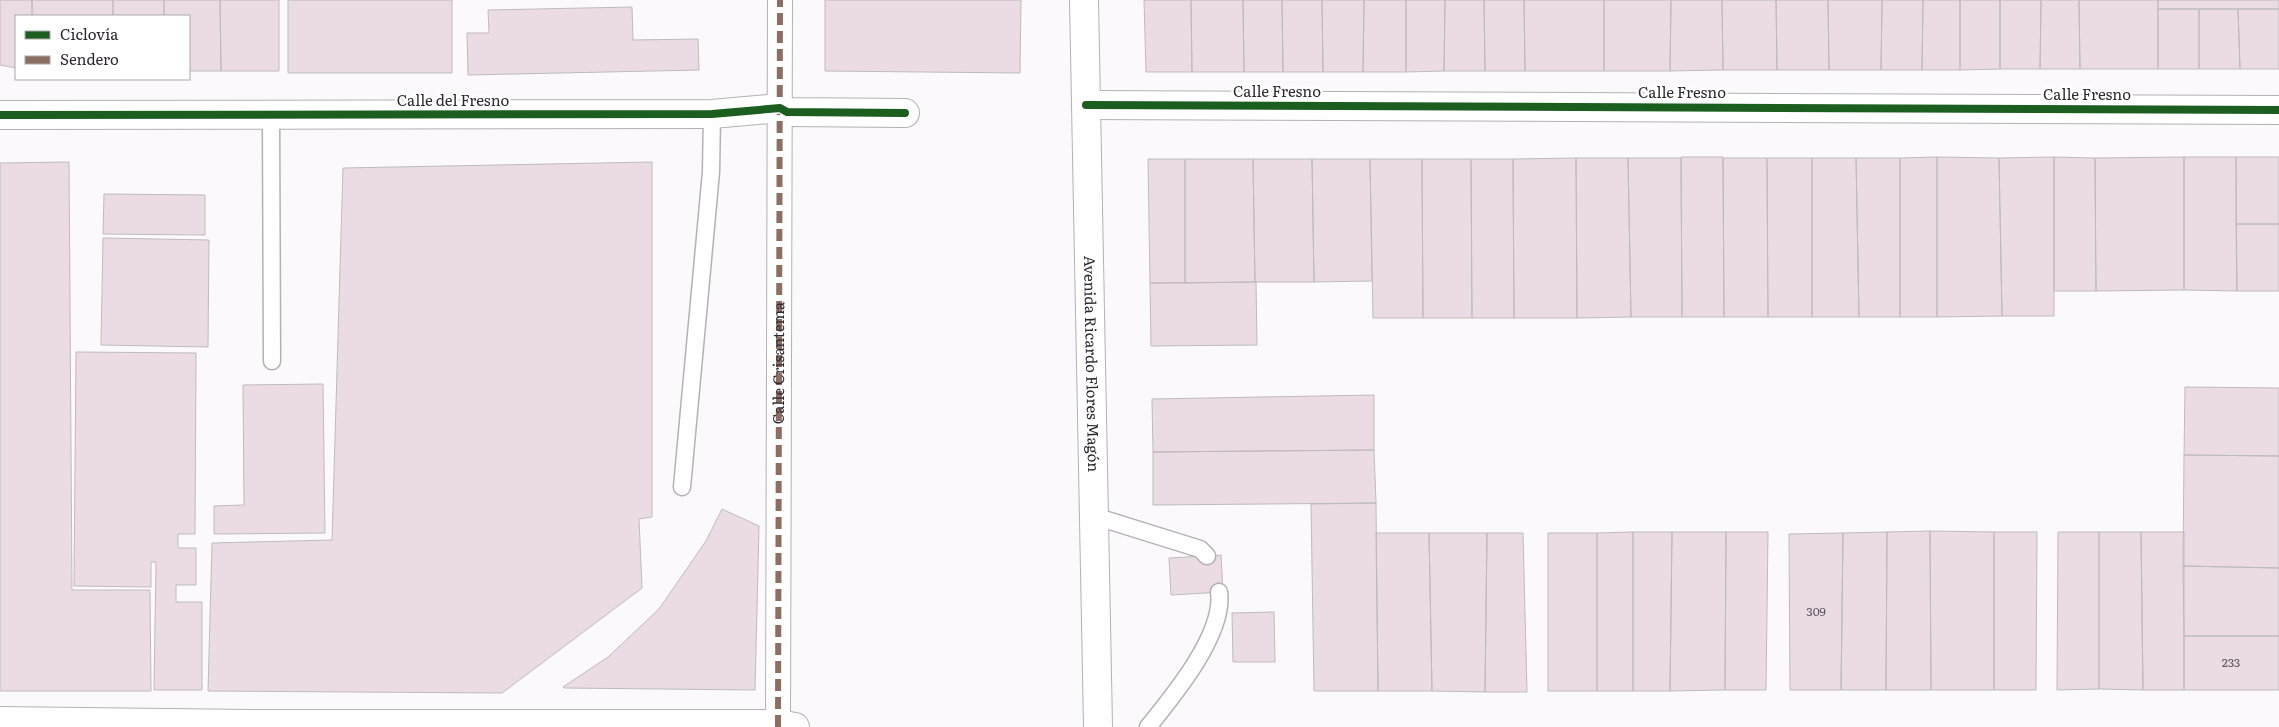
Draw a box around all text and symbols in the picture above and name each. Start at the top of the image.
legend [15,15,190,80]
text: Ciclovía [60,22,119,45]
text: Sendero [60,47,119,70]
street label: Calle Fresno [1233,79,1321,102]
street label: Calle Fresno [1638,80,1726,103]
street label: Calle Fresno [2043,82,2131,105]
street label: Calle del Fresno [397,88,509,111]
street label: Avenida Ricardo Flores Magón [1079,255,1106,472]
street label: Calle Crisantema [766,301,789,424]
house number: 309 [1806,602,1826,620]
house number: 233 [2222,653,2240,671]

